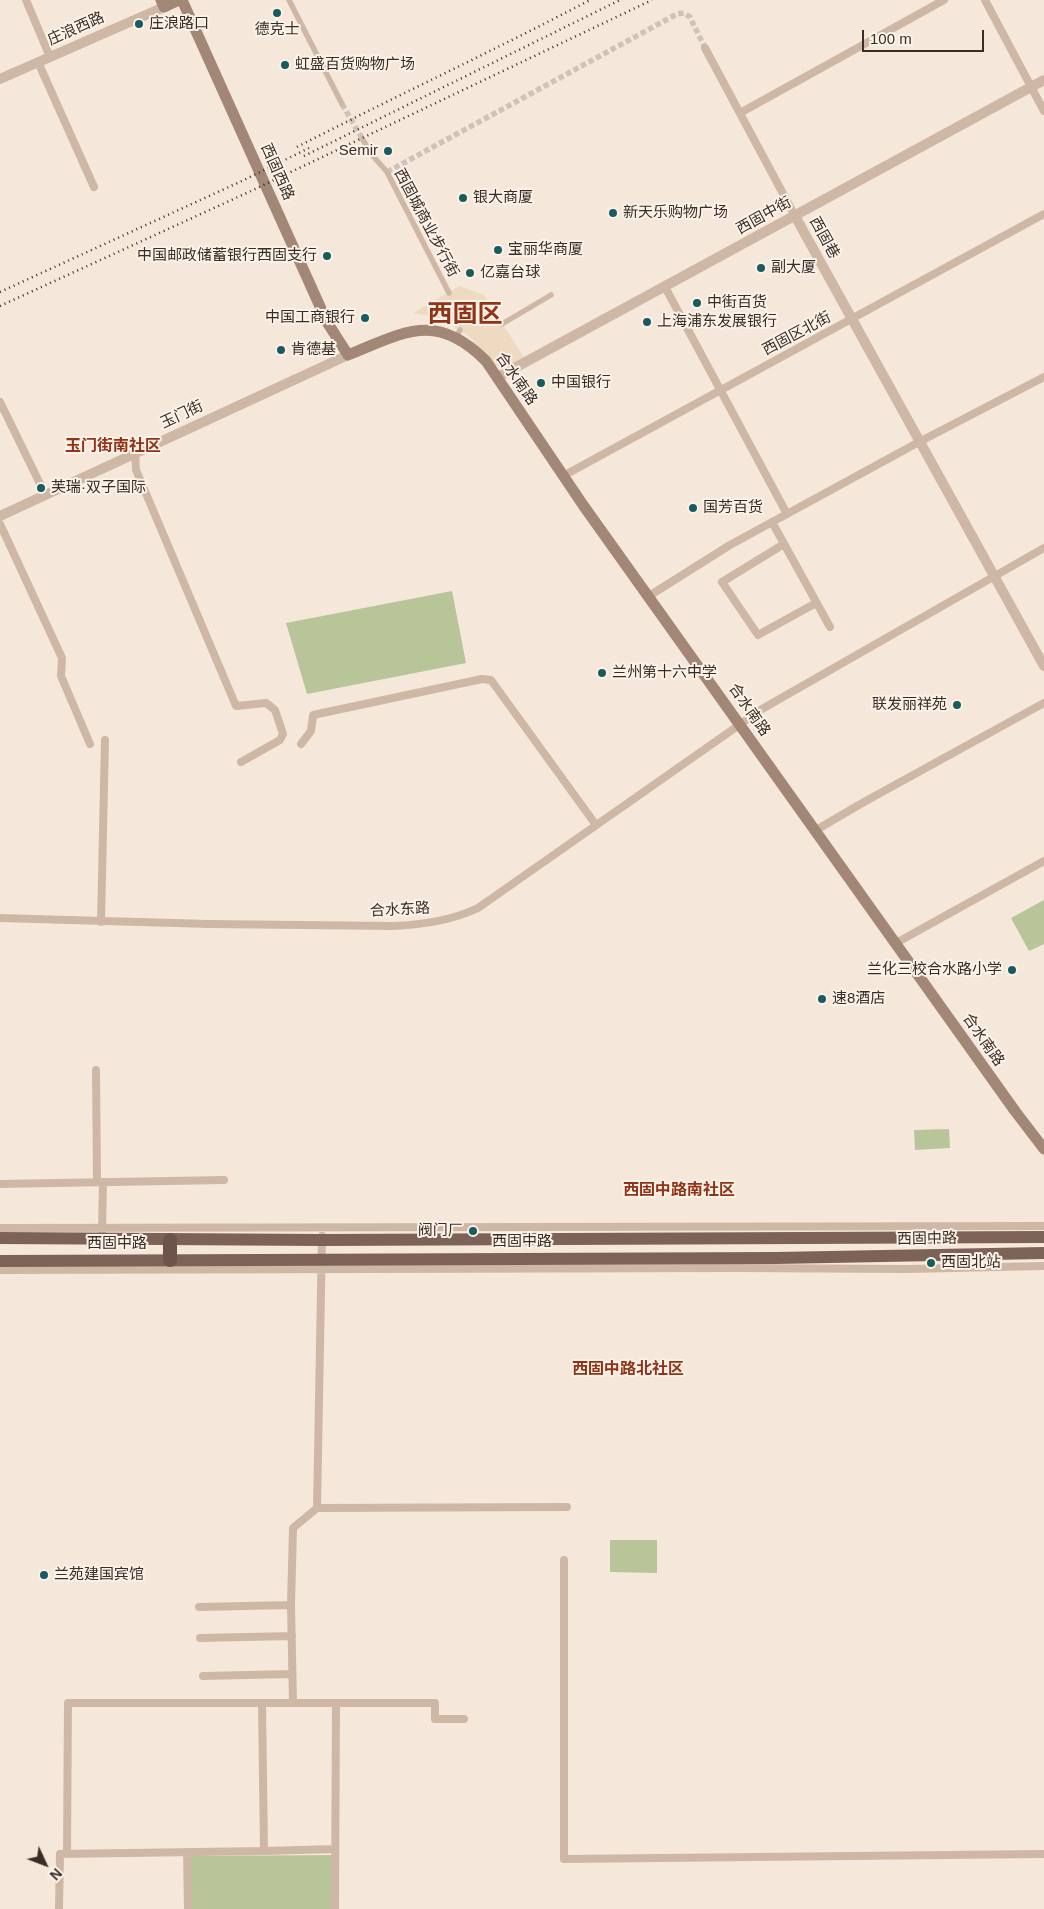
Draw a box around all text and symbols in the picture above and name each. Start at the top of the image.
marker: 德克士 [271,7,283,19]
street label: 庄浪西路 [45,9,107,49]
place label: 庄浪路口 [149,15,209,33]
marker: 庄浪路口 [133,18,145,30]
scale bar [864,20,986,52]
place label: 德克士 [255,21,299,39]
text: 100 m [870,30,912,47]
place label: 虹盛百货购物广场 [295,56,415,74]
marker: 虹盛百货购物广场 [279,59,291,71]
street label: 西固西路 [257,141,297,203]
place label: Semir [339,142,378,160]
marker: Semir [382,145,394,157]
street label: 西固城商业步行街 [390,166,462,280]
place label: 银大商厦 [473,189,533,207]
marker: 银大商厦 [457,192,469,204]
street label: 西固中街 [733,194,795,238]
place label: 新天乐购物广场 [623,204,728,222]
marker: 新天乐购物广场 [607,207,619,219]
street label: 西固巷 [805,214,843,262]
place label: 宝丽华商厦 [508,241,583,259]
marker: 宝丽华商厦 [492,244,504,256]
place label: 中国邮政储蓄银行西固支行 [137,247,317,265]
marker: 中国邮政储蓄银行西固支行 [321,250,333,262]
place label: 副大厦 [771,259,816,277]
marker: 副大厦 [755,262,767,274]
place label: 亿嘉台球 [480,264,540,282]
marker: 亿嘉台球 [464,267,476,279]
place label: 中街百货 [707,294,767,312]
marker: 中街百货 [691,297,703,309]
district label: 西固区 [428,300,502,330]
street label: 西固区北街 [760,308,834,360]
place label: 中国工商银行 [265,309,355,327]
marker: 中国工商银行 [359,312,371,324]
place label: 上海浦东发展银行 [657,313,777,331]
marker: 上海浦东发展银行 [641,316,653,328]
place label: 肯德基 [291,341,336,359]
marker: 肯德基 [275,344,287,356]
street label: 合水南路 [491,349,541,409]
place label: 中国银行 [551,374,611,392]
marker: 中国银行 [535,377,547,389]
street label: 玉门街 [158,397,206,433]
district label: 玉门街南社区 [65,437,161,457]
place label: 芙瑞·双子国际 [51,479,146,497]
marker: 芙瑞·双子国际 [35,482,47,494]
place label: 国芳百货 [703,499,763,517]
marker: 国芳百货 [687,502,699,514]
place label: 兰州第十六中学 [612,664,717,682]
marker: 兰州第十六中学 [596,667,608,679]
street label: 合水南路 [724,680,774,740]
place label: 联发丽祥苑 [872,696,947,714]
marker: 联发丽祥苑 [951,699,963,711]
street label: 合水东路 [370,899,430,921]
place label: 兰化三校合水路小学 [867,961,1002,979]
marker: 兰化三校合水路小学 [1006,964,1018,976]
place label: 速8酒店 [832,990,885,1008]
marker: 速8酒店 [816,993,828,1005]
street label: 合水南路 [958,1010,1008,1070]
district label: 西固中路南社区 [623,1181,735,1201]
place label: 阀门厂 [418,1222,463,1240]
marker: 阀门厂 [467,1225,479,1237]
street label: 西固中路 [897,1229,957,1249]
street label: 西固中路 [492,1233,552,1251]
street label: 西固中路 [87,1235,147,1253]
place label: 西固北站 [941,1254,1001,1272]
marker: 西固北站 [925,1257,937,1269]
district label: 西固中路北社区 [572,1360,684,1380]
place label: 兰苑建国宾馆 [54,1566,144,1584]
marker: 兰苑建国宾馆 [38,1569,50,1581]
north arrow [20,1839,70,1889]
text: N [47,1865,65,1883]

